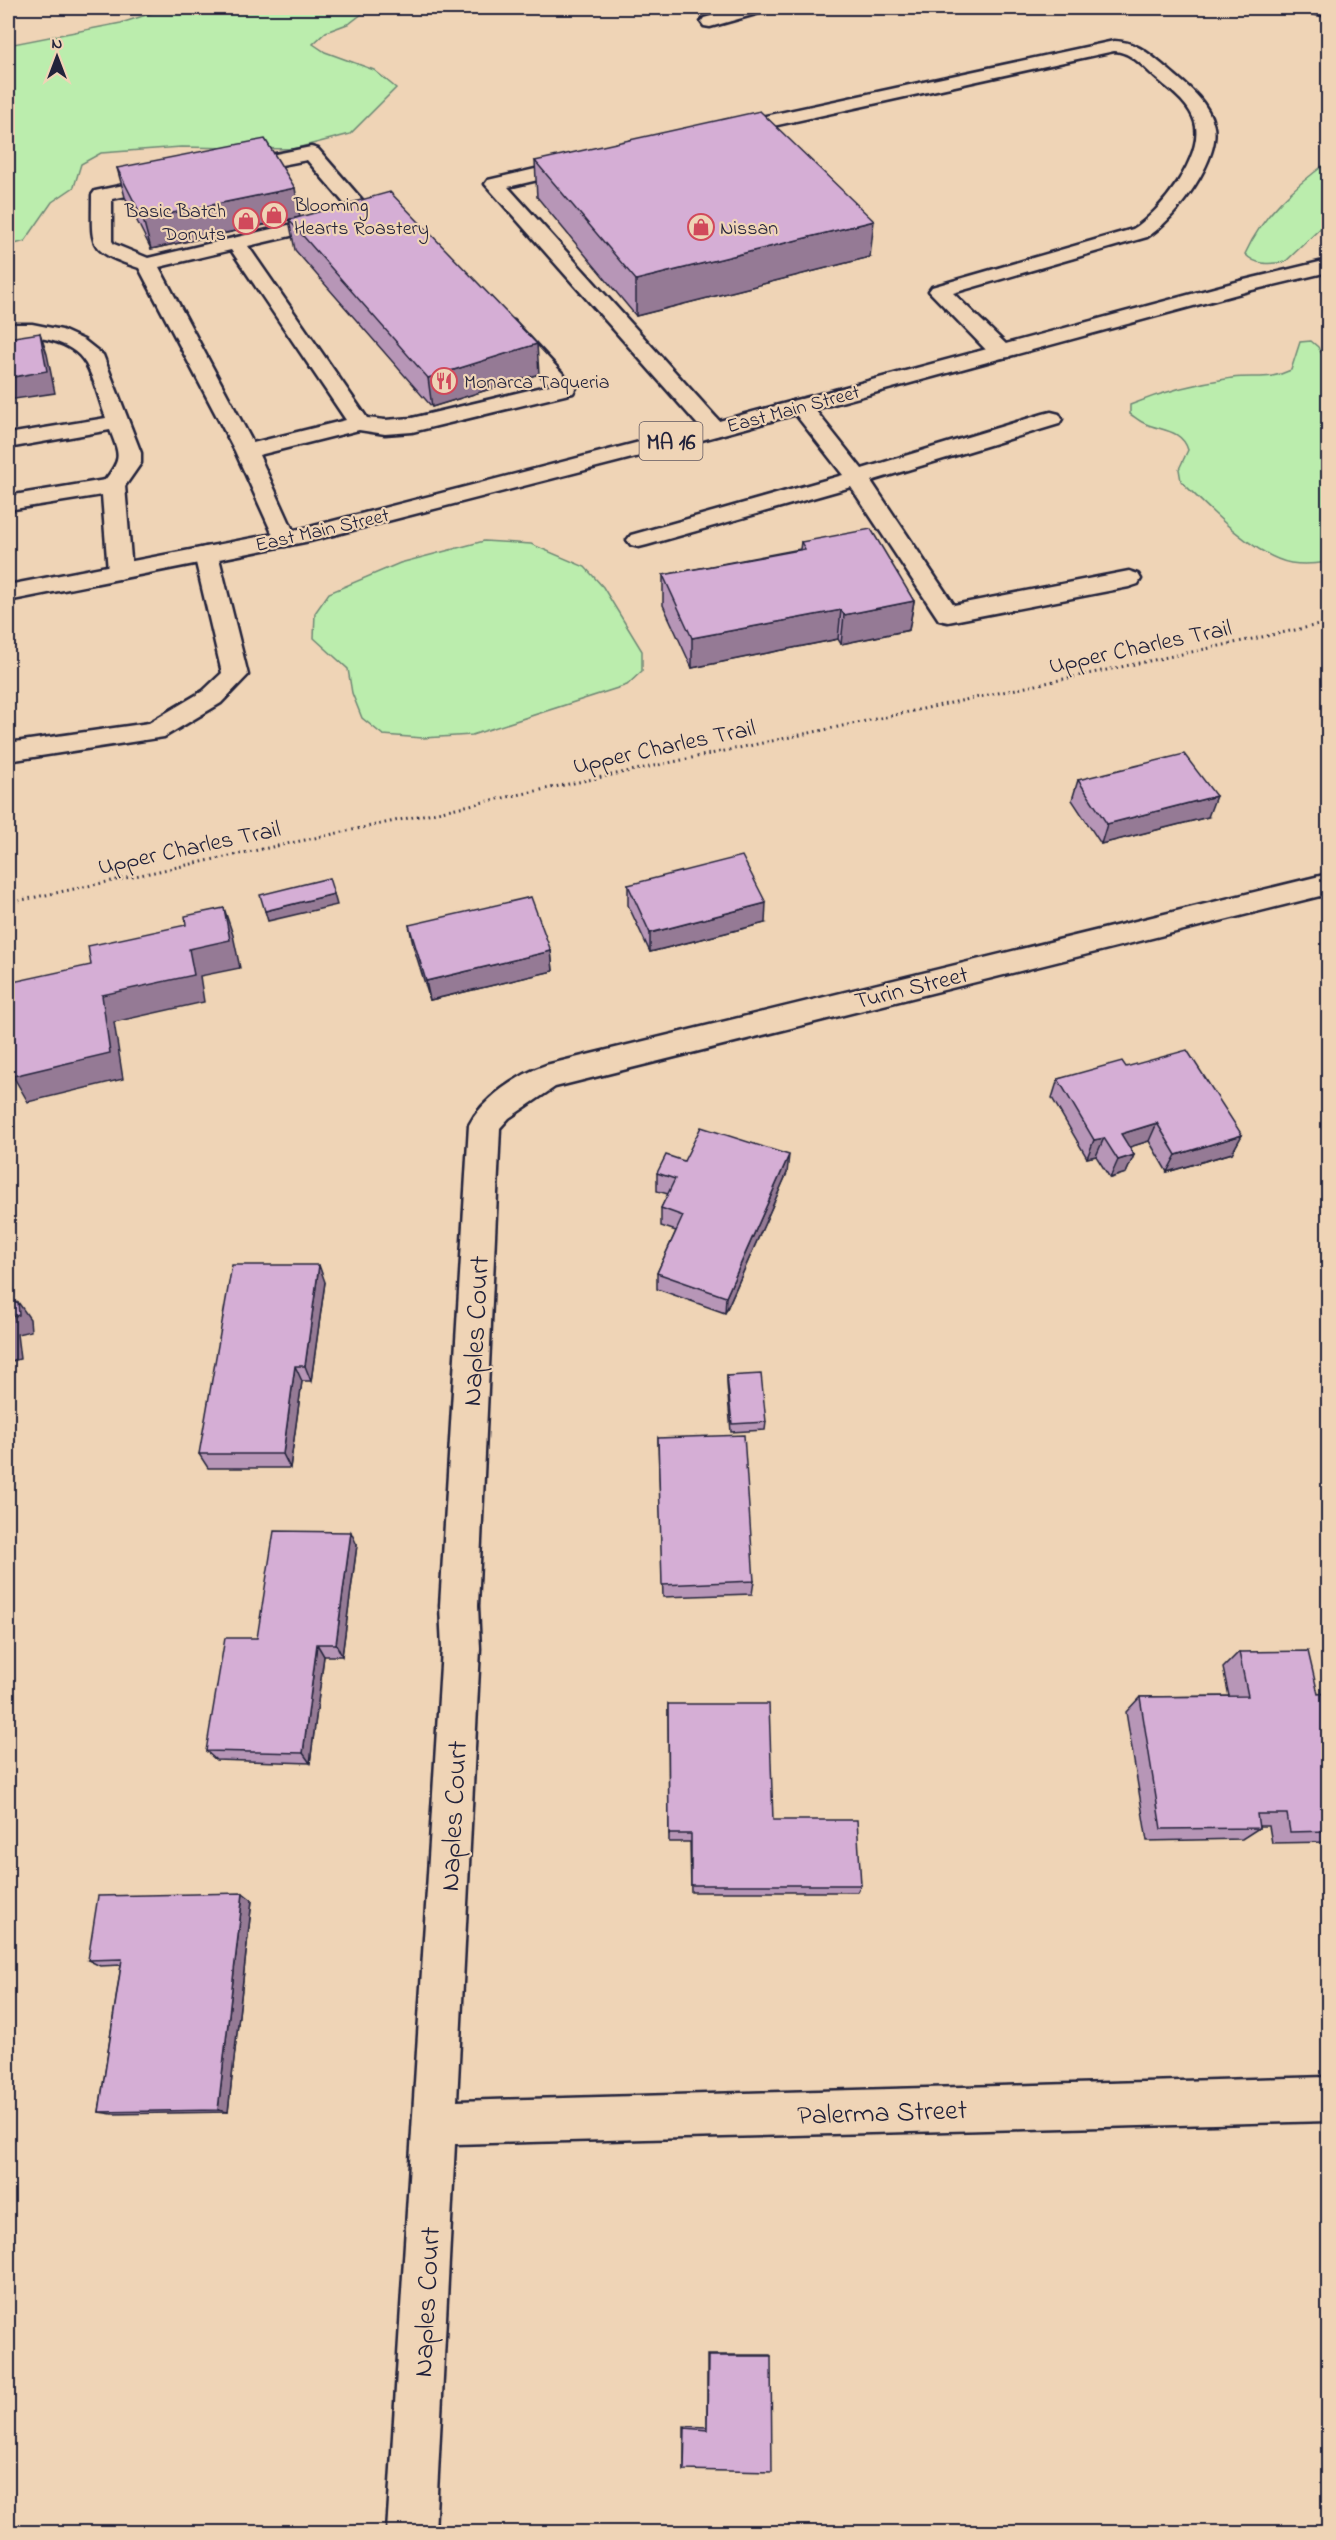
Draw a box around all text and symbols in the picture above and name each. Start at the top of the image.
north arrow [27,27,87,87]
text: N [52,32,63,56]
place label: Blooming Hearts Roastery [293,192,429,244]
place label: Basic Batch Donuts [124,198,226,250]
shop icon: Blooming Hearts Roastery [259,200,289,230]
shop icon: Basic Batch Donuts [231,206,261,236]
shop icon: Nissan [686,212,716,242]
place label: Nissan [720,215,778,244]
restaurant icon: Monarca Taqueria [429,366,459,396]
place label: Monarca Taqueria [464,369,610,398]
street label: East Main Street [724,379,864,442]
road number: MA 16 [640,422,702,460]
street label: East Main Street [253,502,393,561]
street label: Upper Charles Trail [1046,612,1235,685]
street label: Upper Charles Trail [570,712,759,785]
street label: Upper Charles Trail [95,813,284,886]
street label: Turin Street [851,958,972,1020]
street label: Naples Court [453,1255,502,1408]
street label: Naples Court [431,1740,480,1893]
street label: Palerma Street [796,2091,968,2138]
street label: Naples Court [404,2226,453,2379]

